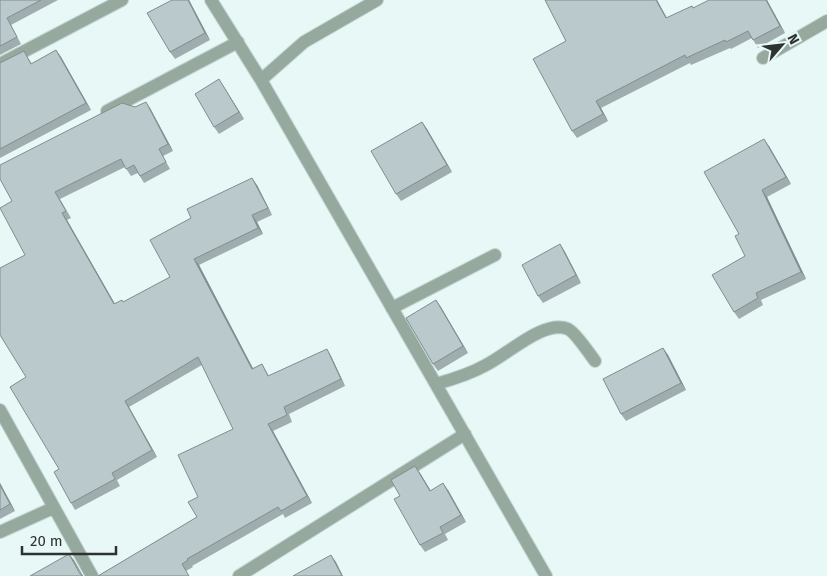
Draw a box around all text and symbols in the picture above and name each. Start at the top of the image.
north arrow [757,20,807,70]
text: N [783,31,803,47]
scale bar [22,524,116,556]
text: 20 m [30,532,63,550]

